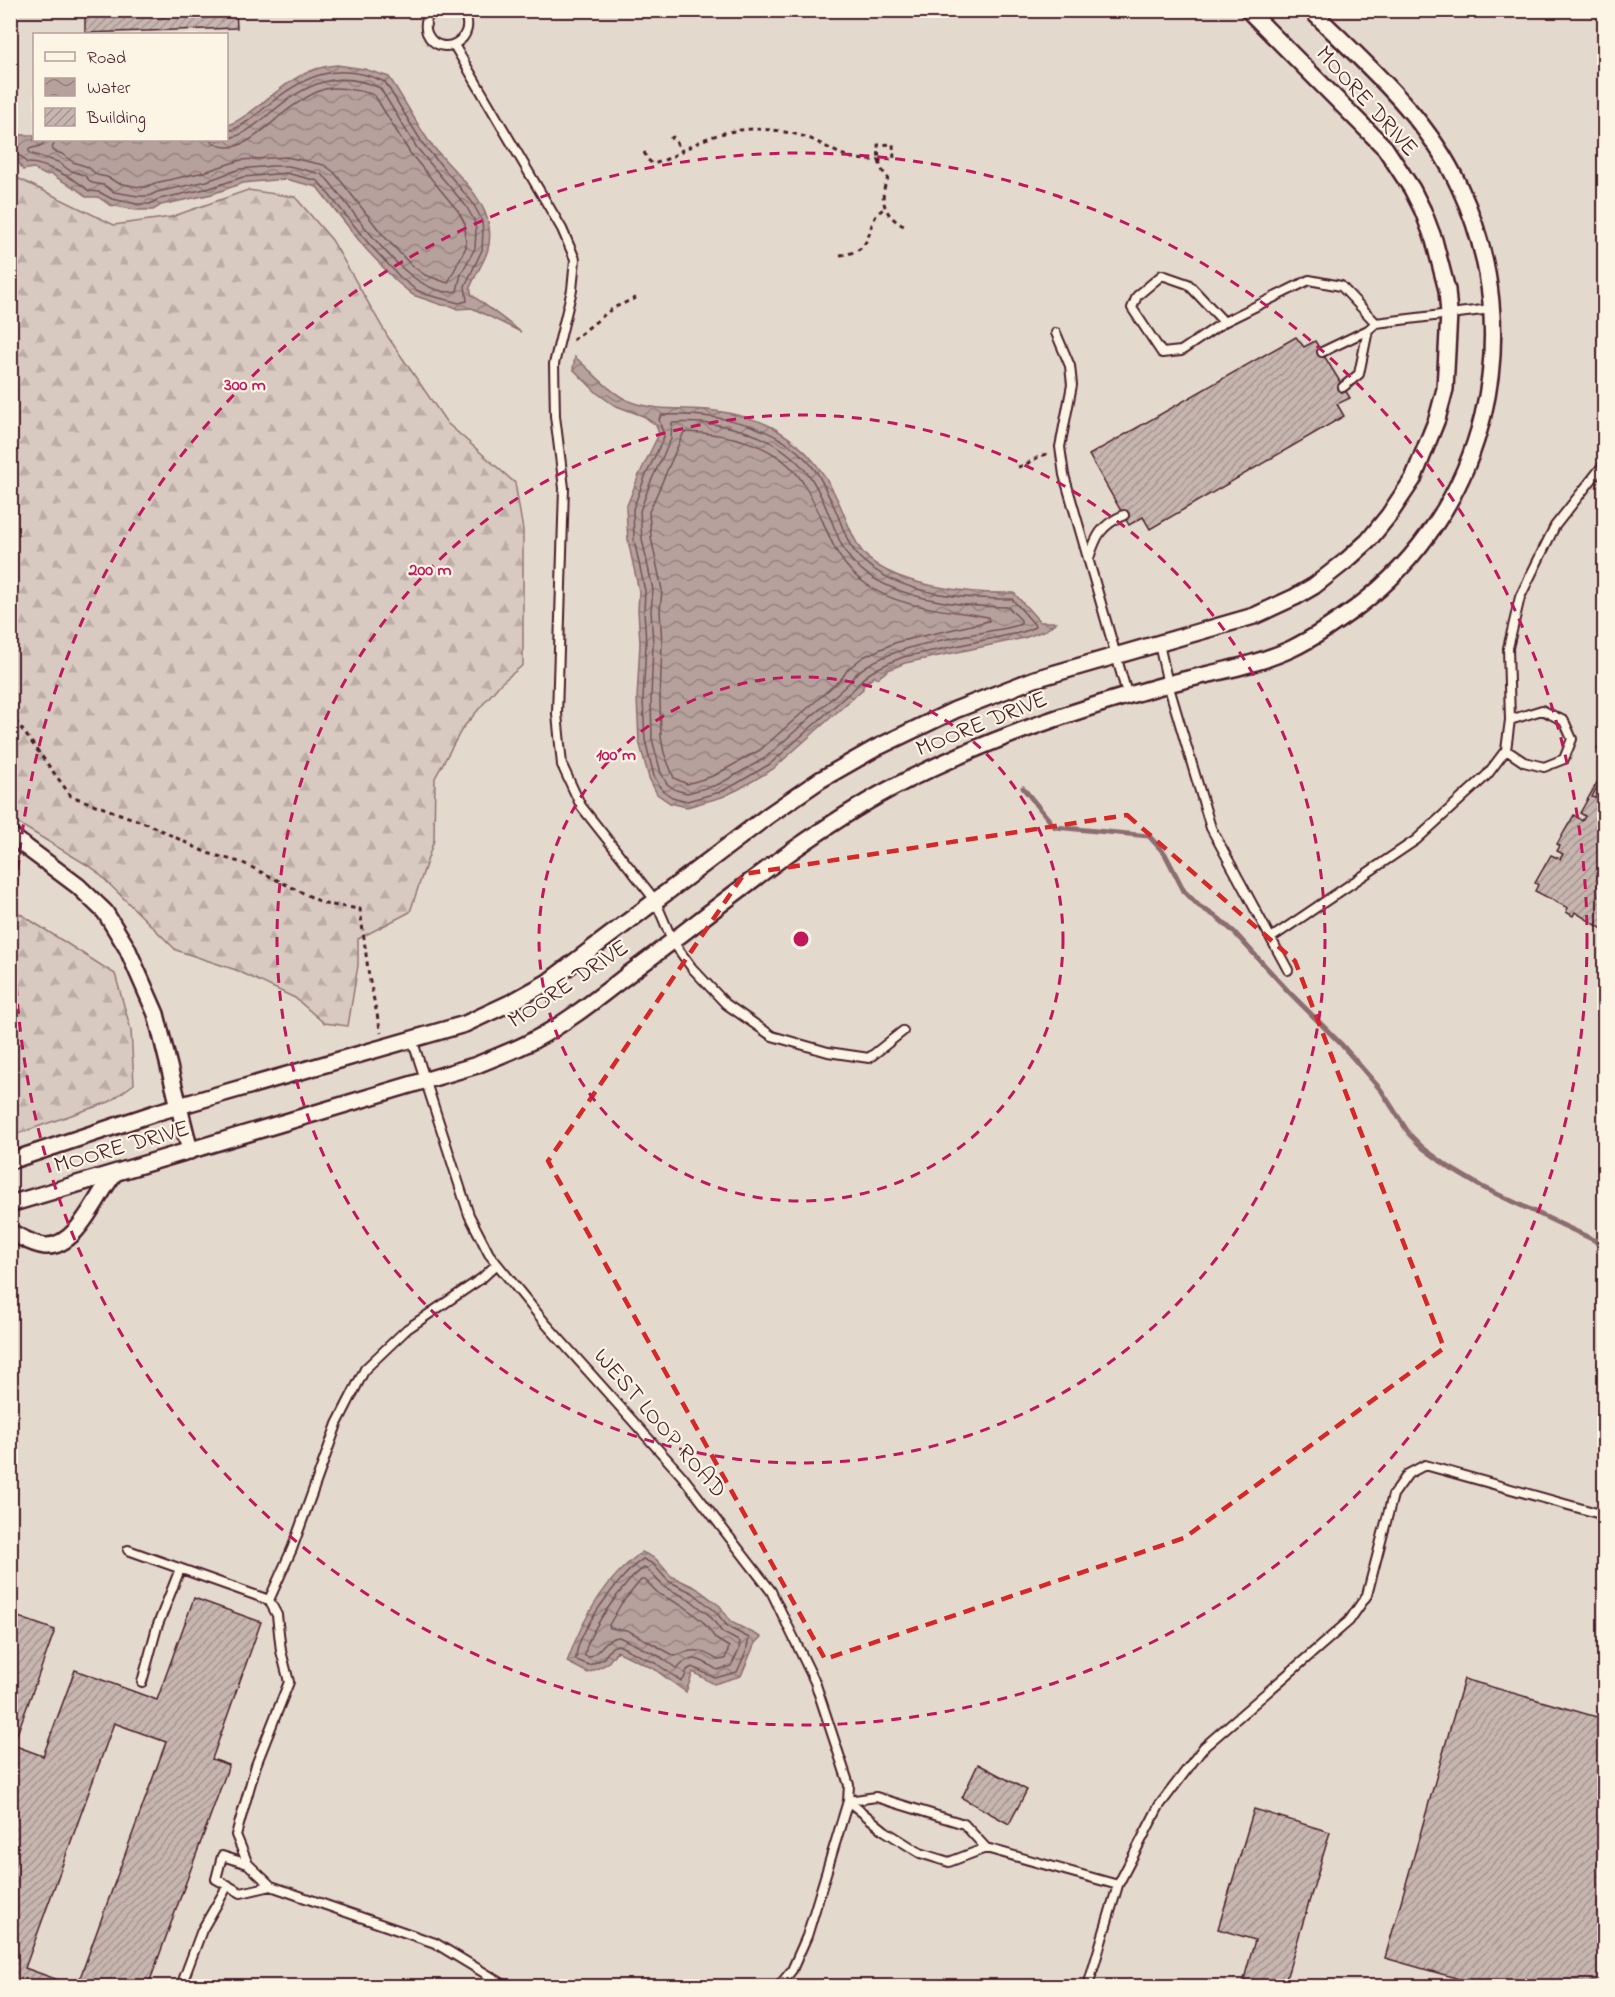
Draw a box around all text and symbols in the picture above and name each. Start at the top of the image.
legend [33,33,228,141]
street label: MOORE DRIVE [1306,38,1426,166]
text: Road [87,46,126,72]
text: Water [87,76,131,102]
text: Building [86,106,146,133]
text: 300 m [223,373,266,399]
text: 200 m [408,558,452,584]
street label: MOORE DRIVE [911,683,1053,767]
text: 100 m [596,743,636,769]
centre of rings [791,929,811,949]
street label: MOORE DRIVE [501,932,637,1038]
street label: MOORE DRIVE [50,1112,194,1184]
street label: WEST LOOP ROAD [584,1341,734,1507]

